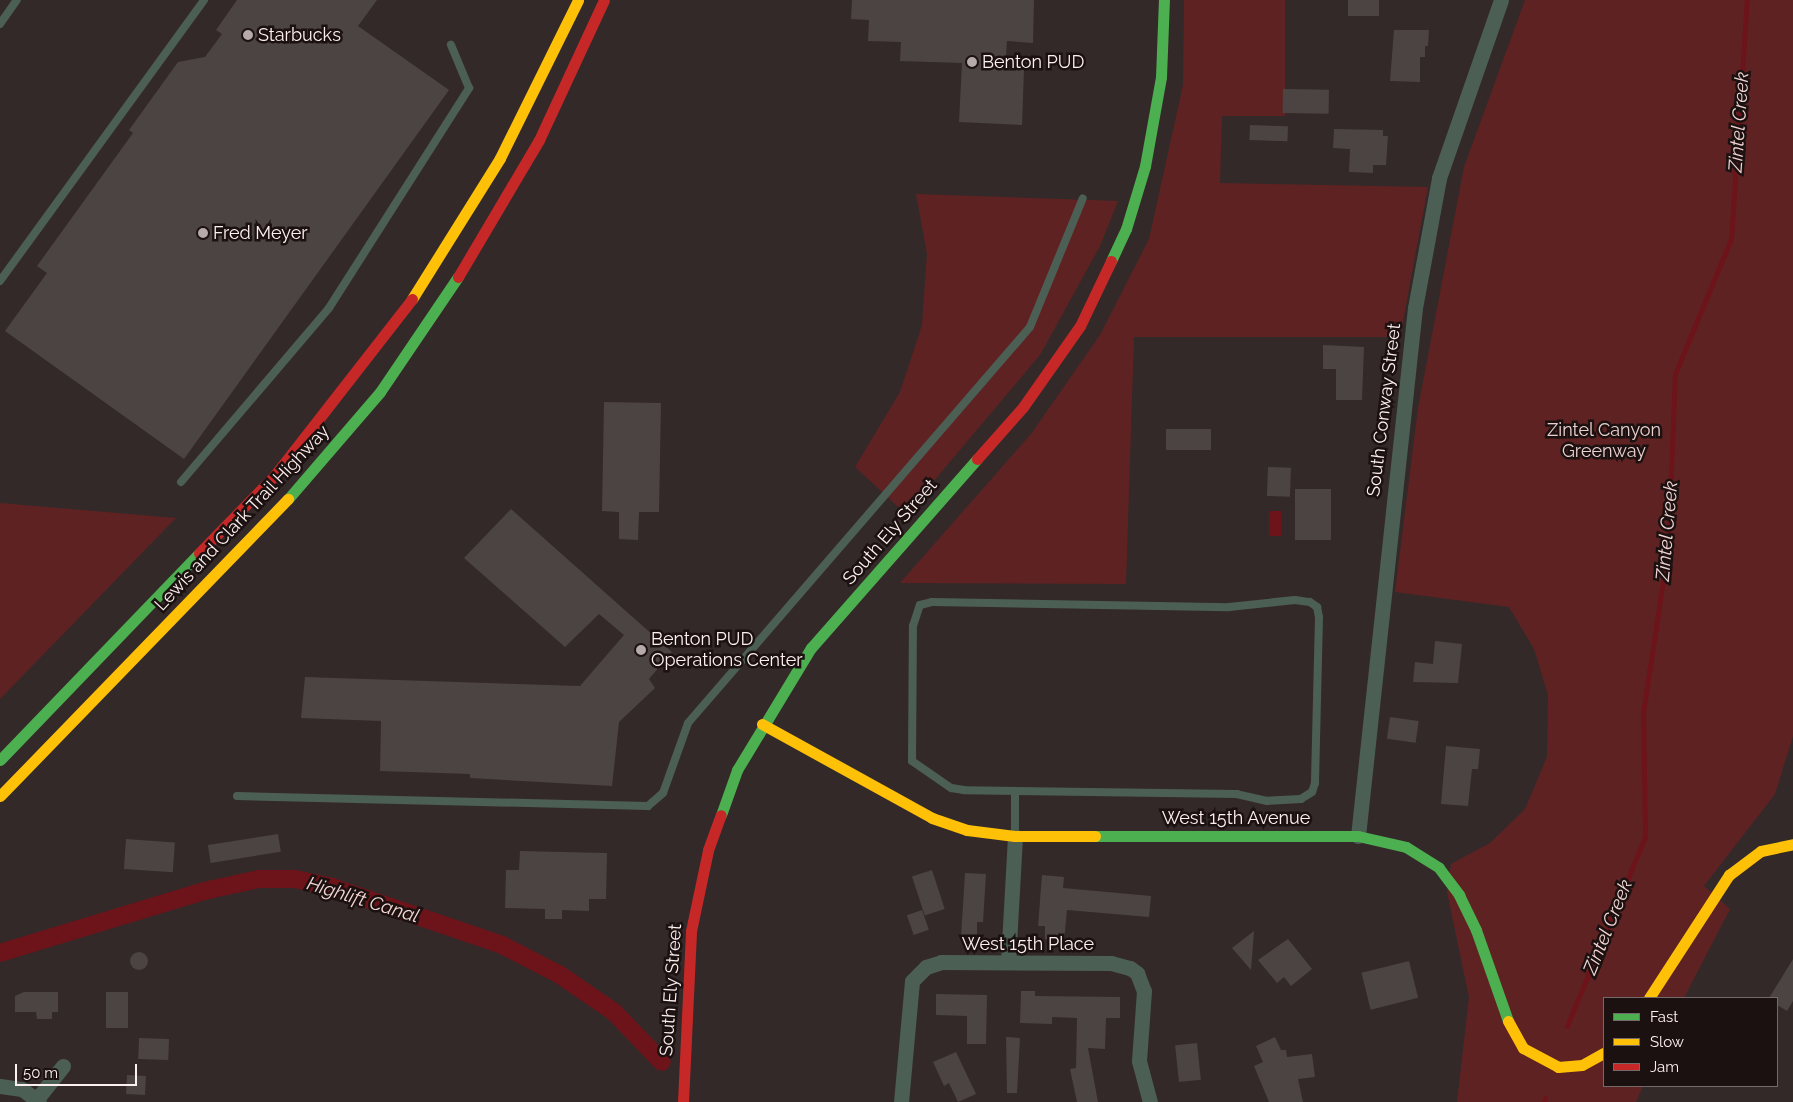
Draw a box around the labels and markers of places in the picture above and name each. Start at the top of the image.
place label: Starbucks [258,24,341,46]
marker: Starbucks [242,29,254,41]
place label: Benton PUD [982,51,1084,73]
marker: Benton PUD [966,56,978,68]
place label: Fred Meyer [213,222,308,244]
marker: Fred Meyer [197,227,209,239]
place label: Benton PUD Operations Center [651,629,803,672]
marker: Benton PUD Operations Center [635,644,647,656]

